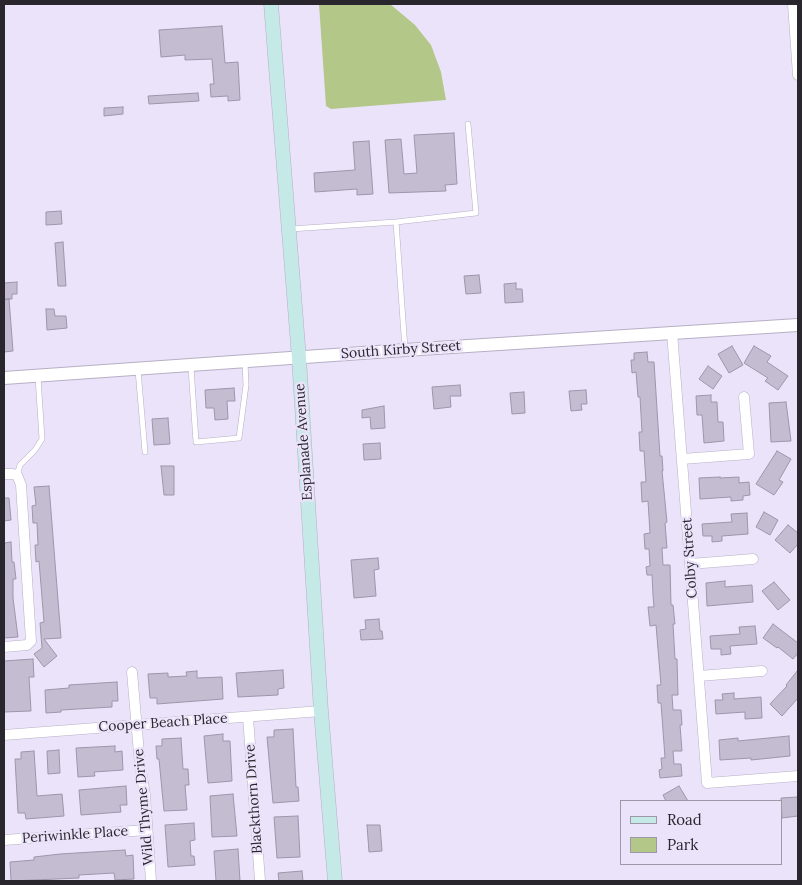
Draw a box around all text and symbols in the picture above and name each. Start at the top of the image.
street label: South Kirby Street [340,337,462,363]
street label: Esplanade Avenue [292,383,316,501]
street label: Colby Street [679,517,701,599]
street label: Cooper Beach Place [98,710,228,736]
street label: Blackthorn Drive [242,744,266,854]
street label: Wild Thyme Drive [131,748,157,866]
legend [620,800,782,865]
text: Road [667,810,702,829]
street label: Periwinkle Place [21,823,129,847]
text: Park [667,835,698,854]

